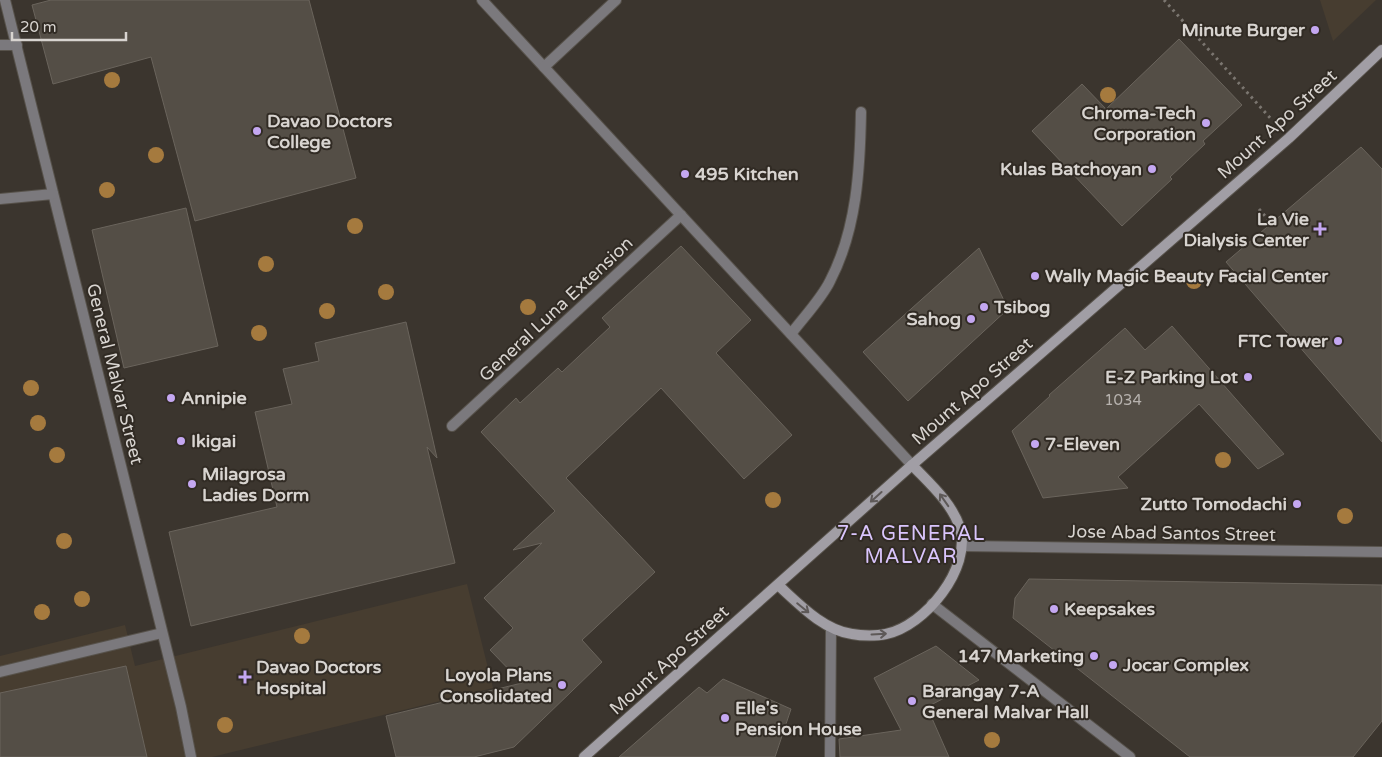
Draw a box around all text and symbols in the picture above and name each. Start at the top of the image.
scale bar [12,10,126,42]
text: 20 m [20,18,57,36]
place label: Minute Burger [1181,19,1306,41]
marker: Minute Burger [1309,24,1321,36]
street label: Mount Apo Street [1213,65,1341,183]
place label: Chroma-Tech Corporation [1082,102,1196,145]
place label: Davao Doctors College [267,110,393,153]
marker: Chroma-Tech Corporation [1200,117,1212,129]
marker: Davao Doctors College [251,125,263,137]
place label: Kulas Batchoyan [1000,158,1142,180]
place label: 495 Kitchen [695,163,799,185]
marker: Kulas Batchoyan [1146,163,1158,175]
marker: 495 Kitchen [679,168,691,180]
place label: La Vie Dialysis Center [1183,208,1310,251]
marker: La Vie Dialysis Center [1313,222,1327,236]
street label: General Luna Extension [474,232,638,386]
place label: Wally Magic Beauty Facial Center [1045,265,1329,287]
marker: Wally Magic Beauty Facial Center [1029,270,1041,282]
street label: General Malvar Street [82,281,148,467]
place label: Tsibog [993,296,1050,318]
marker: Tsibog [978,301,990,313]
place label: Sahog [907,308,961,330]
marker: Sahog [965,313,977,325]
place label: FTC Tower [1237,330,1329,352]
street label: Mount Apo Street [907,332,1037,450]
marker: FTC Tower [1332,335,1344,347]
place label: E-Z Parking Lot [1105,366,1238,388]
marker: E-Z Parking Lot [1242,371,1254,383]
place label: Annipie [181,387,247,409]
house number: 1034 [1104,391,1142,409]
marker: Annipie [165,392,177,404]
place label: Ikigai [191,430,236,452]
place label: 7-Eleven [1045,433,1120,455]
marker: Ikigai [175,435,187,447]
marker: 7-Eleven [1029,438,1041,450]
place label: Milagrosa Ladies Dorm [202,463,309,506]
marker: Milagrosa Ladies Dorm [186,478,198,490]
one-way arrow [870,492,883,503]
one-way arrow [939,493,949,507]
place label: Zutto Tomodachi [1141,493,1287,515]
marker: Zutto Tomodachi [1291,498,1303,510]
street label: Jose Abad Santos Street [1068,520,1276,546]
district label: 7-A GENERAL MALVAR [837,522,985,569]
place label: Keepsakes [1064,598,1155,620]
street label: Mount Apo Street [605,601,733,719]
one-way arrow [797,602,810,613]
marker: Keepsakes [1048,603,1060,615]
one-way arrow [871,630,887,639]
place label: 147 Marketing [957,645,1084,667]
marker: 147 Marketing [1088,650,1100,662]
place label: Jocar Complex [1122,654,1249,676]
place label: Davao Doctors Hospital [256,656,382,699]
marker: Jocar Complex [1107,659,1119,671]
place label: Loyola Plans Consolidated [440,664,552,707]
marker: Davao Doctors Hospital [238,670,252,684]
marker: Loyola Plans Consolidated [556,679,568,691]
place label: Barangay 7-A General Malvar Hall [922,680,1089,723]
marker: Barangay 7-A General Malvar Hall [906,695,918,707]
place label: Elle's Pension House [735,697,862,740]
marker: Elle's Pension House [719,712,731,724]

